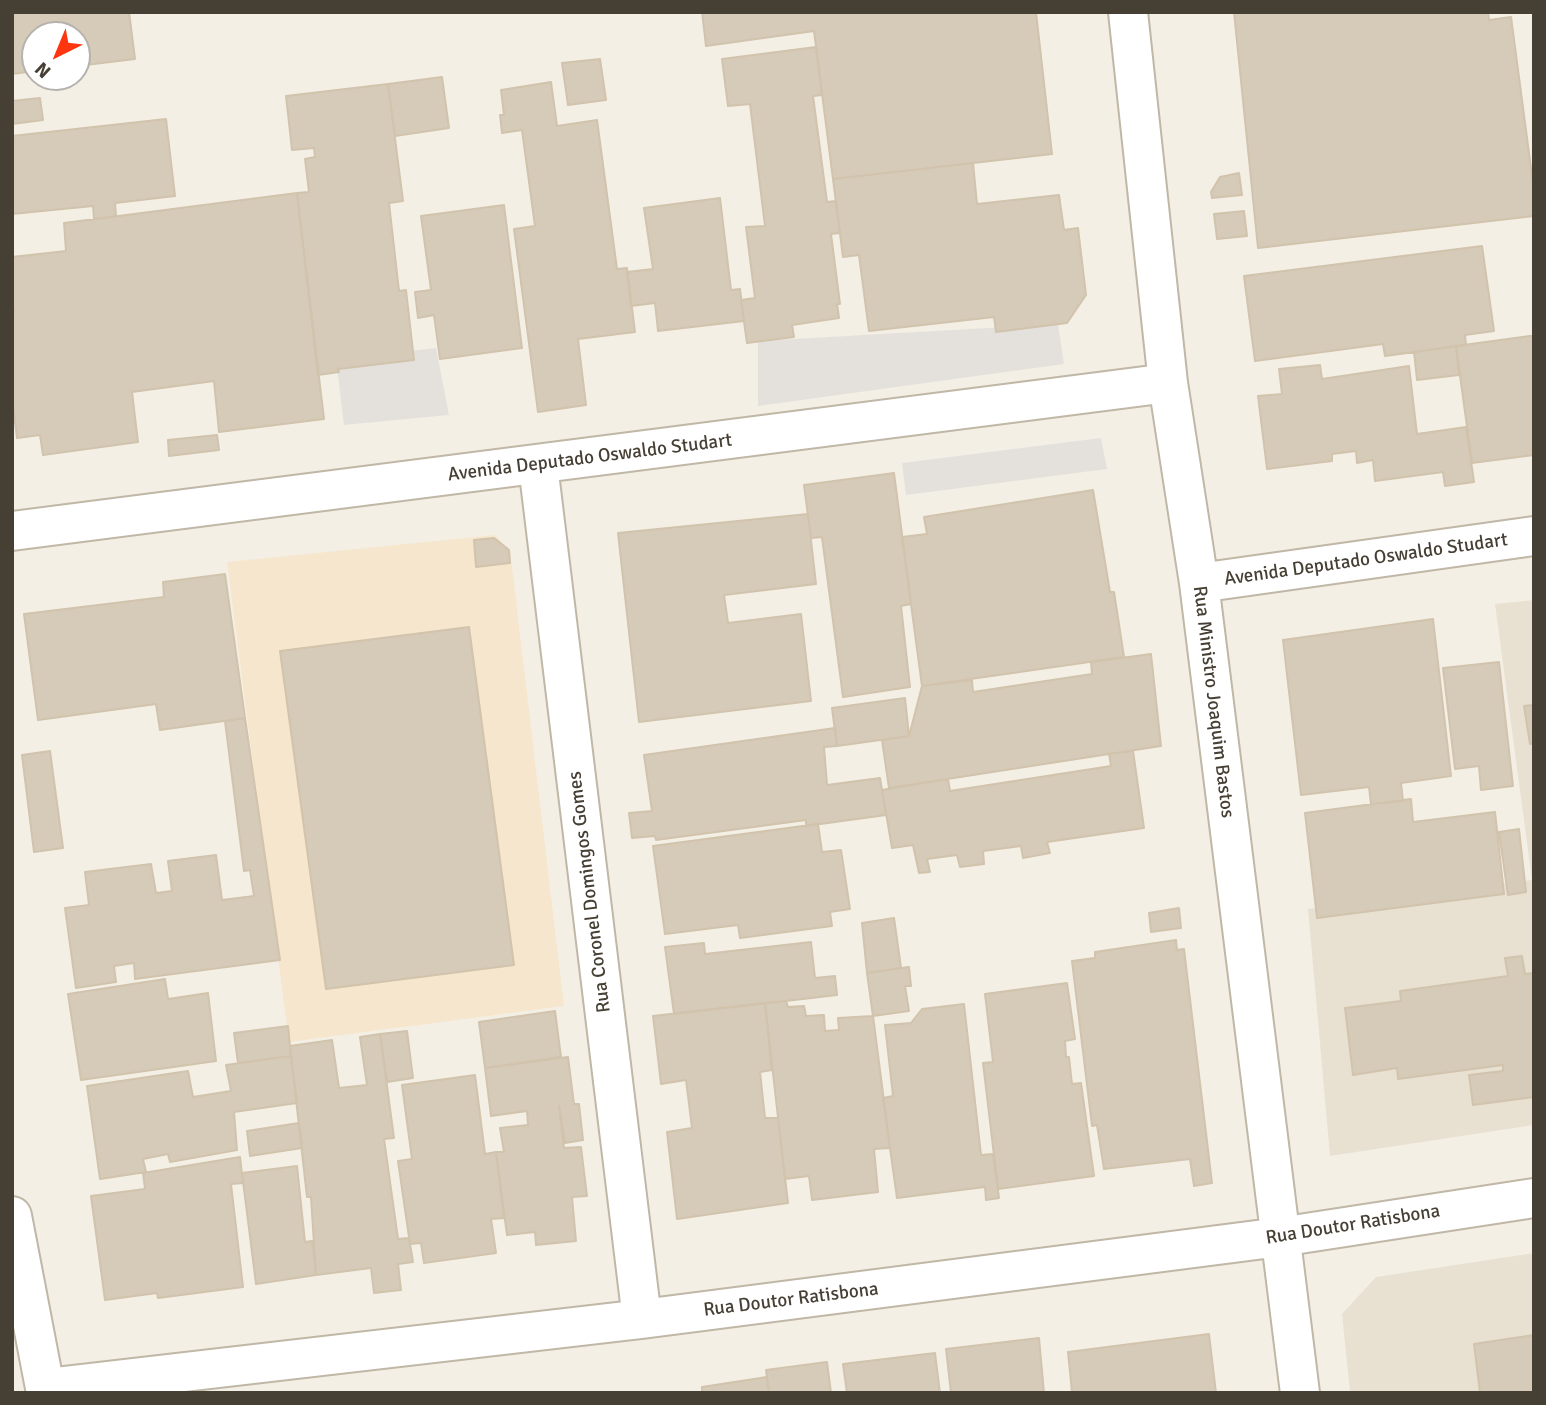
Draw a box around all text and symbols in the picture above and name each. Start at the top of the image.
north arrow [21,21,91,91]
text: N [30,57,56,83]
street label: Avenida Deputado Oswaldo Studart [447,429,733,487]
street label: Avenida Deputado Oswaldo Studart [1223,529,1509,591]
street label: Rua Ministro Joaquim Bastos [1187,585,1239,819]
street label: Rua Coronel Domingos Gomes [564,770,616,1014]
street label: Rua Doutor Ratisbona [1264,1200,1442,1250]
street label: Rua Doutor Ratisbona [702,1278,880,1322]

